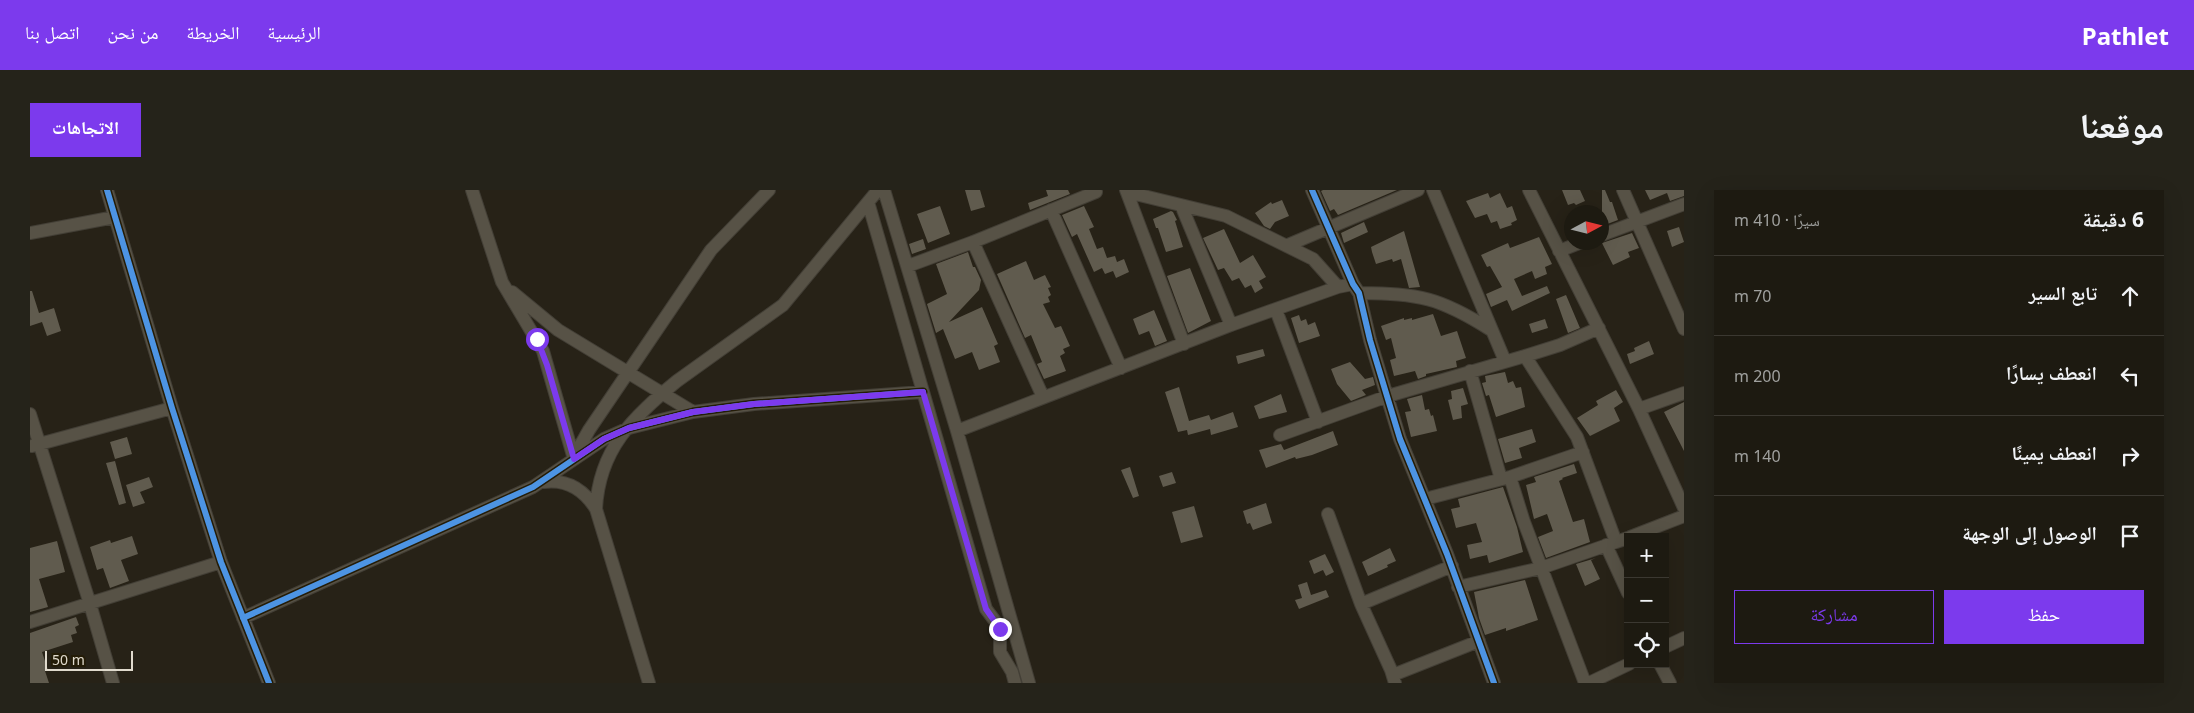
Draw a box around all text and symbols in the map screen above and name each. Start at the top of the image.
text: Pathlet [2082,19,2169,52]
text: اتصل بنا [25,20,80,44]
text: من نحن [108,20,158,44]
text: الخريطة [186,20,239,44]
text: الرئيسية [267,20,321,44]
text: موقعنا [2079,101,2164,148]
button: الاتجاهات [30,103,141,157]
north arrow [1564,205,1609,250]
text: 6 دقيقة [2082,205,2144,233]
text: سيرًا · 410 m [1734,209,1820,231]
text: تابع السير [2029,280,2097,306]
icon: ahead [2116,282,2144,310]
text: 70 m [1734,285,1771,307]
route start [526,328,549,351]
text: انعطف يسارًا [2006,360,2097,386]
icon: left [2116,362,2144,390]
text: 200 m [1734,365,1781,387]
text: انعطف يمينًا [2011,440,2097,466]
icon: right [2116,442,2144,470]
text: 140 m [1734,445,1781,467]
text: الوصول إلى الوجهة [1962,520,2097,546]
icon: arrive [2116,522,2144,550]
map controls [1624,533,1669,668]
button: + [1624,533,1669,578]
button: − [1624,578,1669,623]
button: مشاركة [1734,590,1934,644]
button: حفظ [1944,590,2144,644]
route end [989,618,1012,641]
button: locate [1624,623,1669,668]
scale bar [45,648,132,671]
text: 50 m [52,650,85,669]

